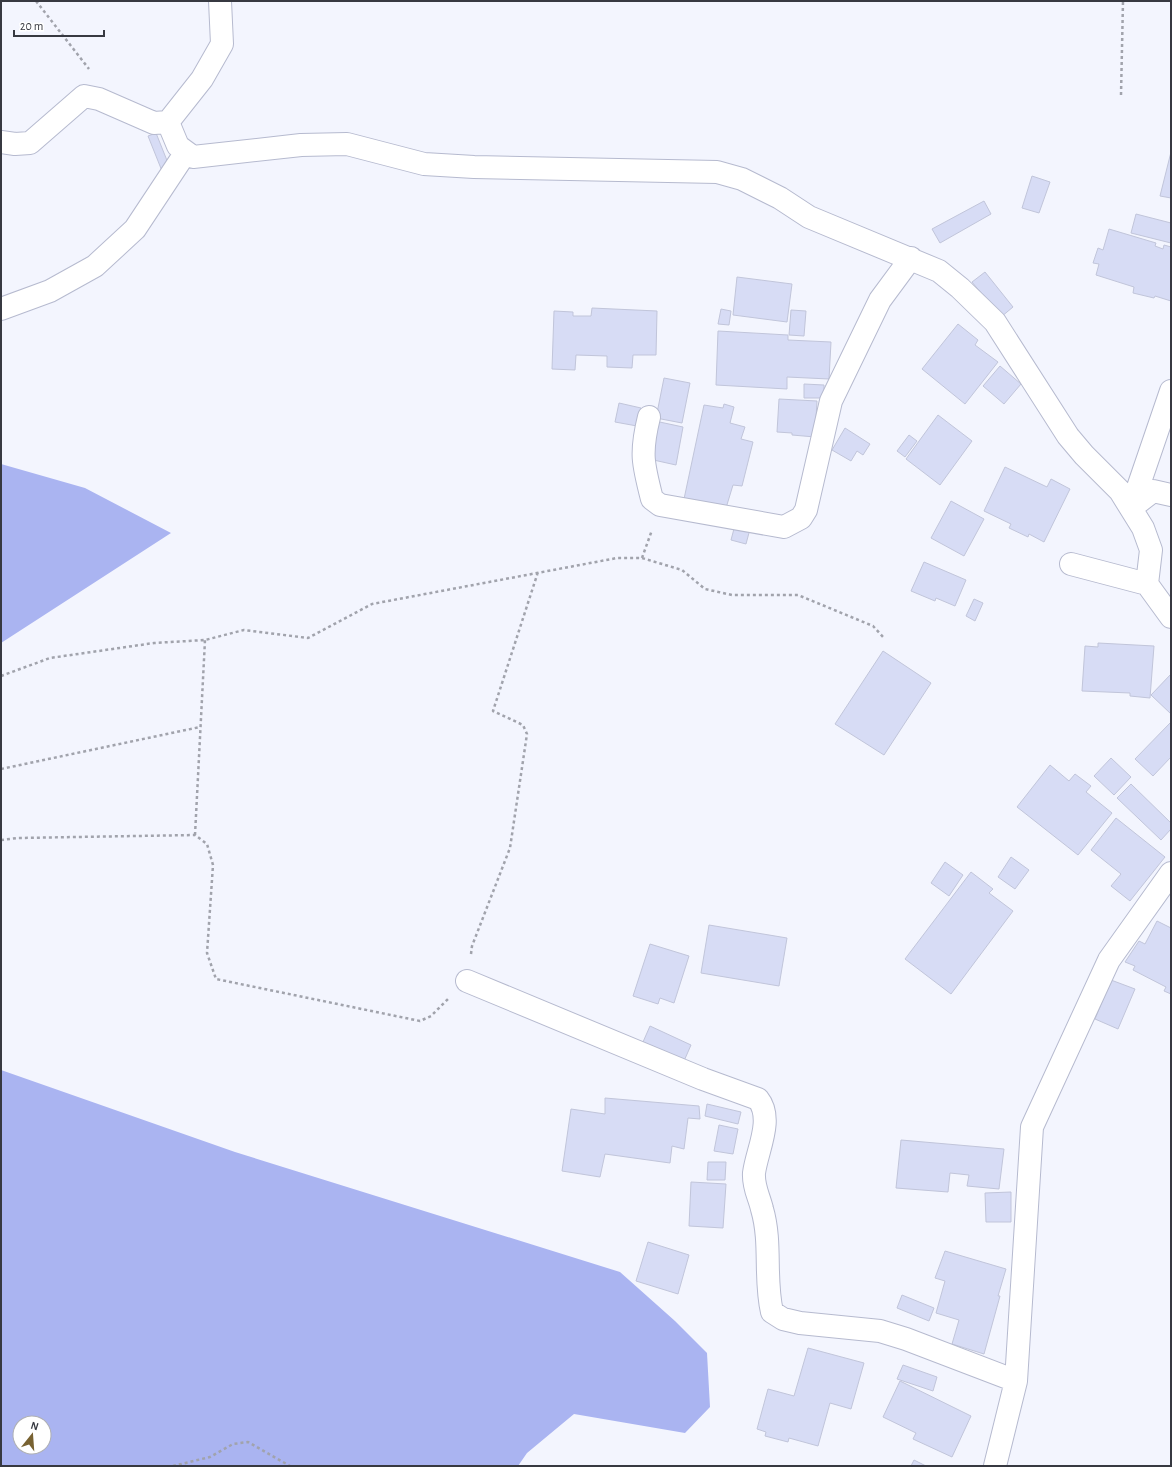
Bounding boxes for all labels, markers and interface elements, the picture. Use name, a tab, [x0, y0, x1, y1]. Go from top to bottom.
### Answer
scale bar	[14, 12, 104, 38]
text: 20 m	[20, 20, 43, 32]
north arrow	[12, 1415, 52, 1455]
text: N	[30, 1420, 40, 1432]

